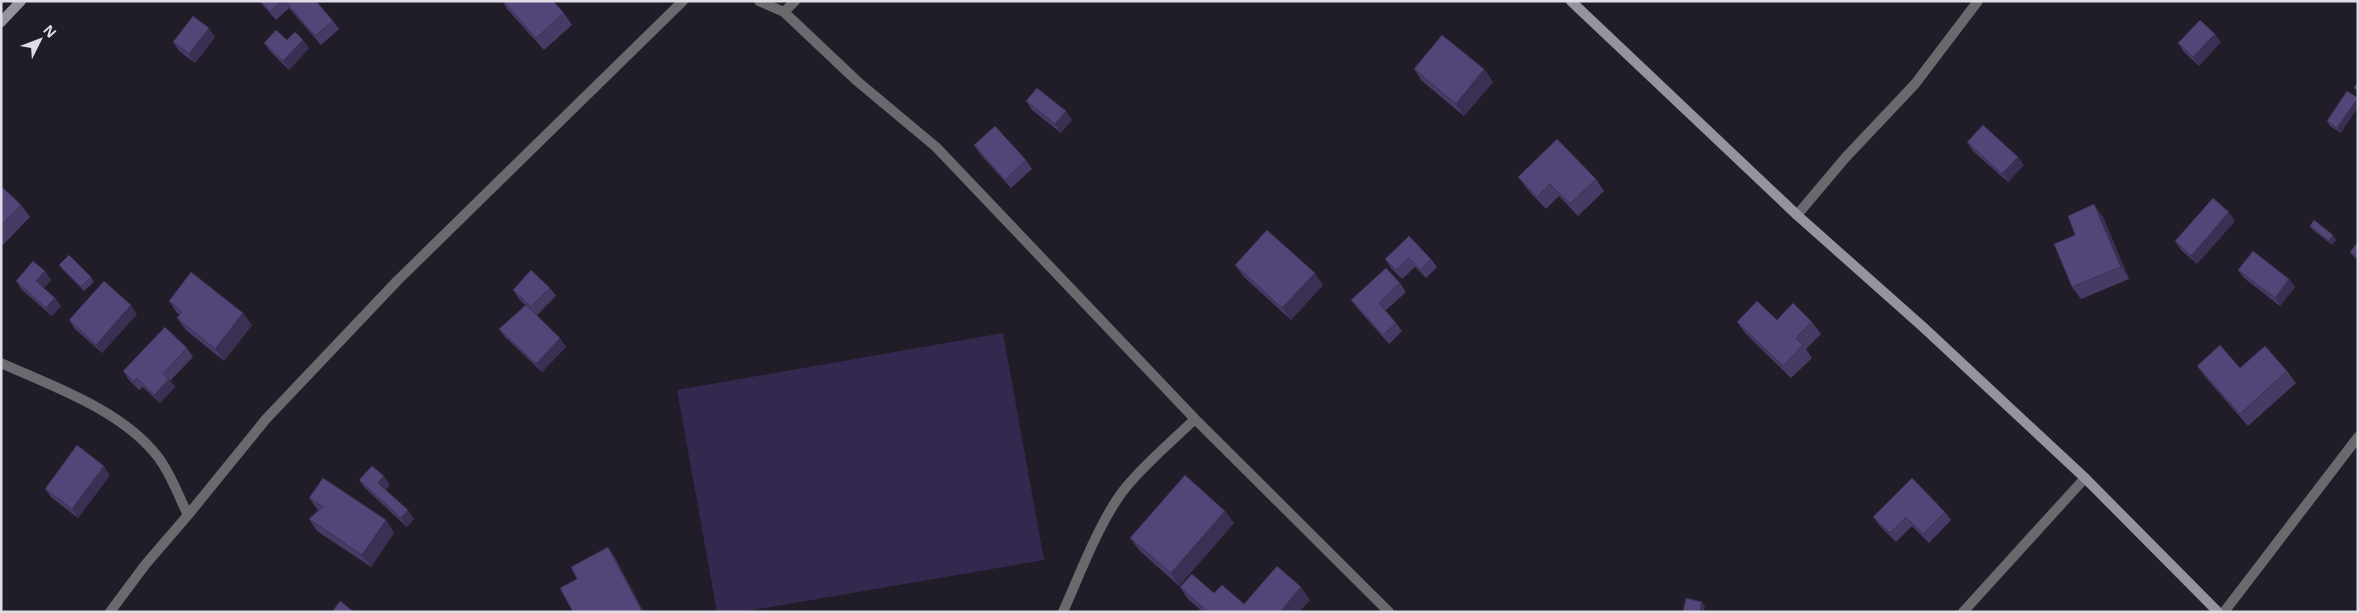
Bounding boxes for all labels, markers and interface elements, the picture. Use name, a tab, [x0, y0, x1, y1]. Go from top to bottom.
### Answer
north arrow	[15, 15, 65, 65]
text: N	[39, 20, 61, 42]

